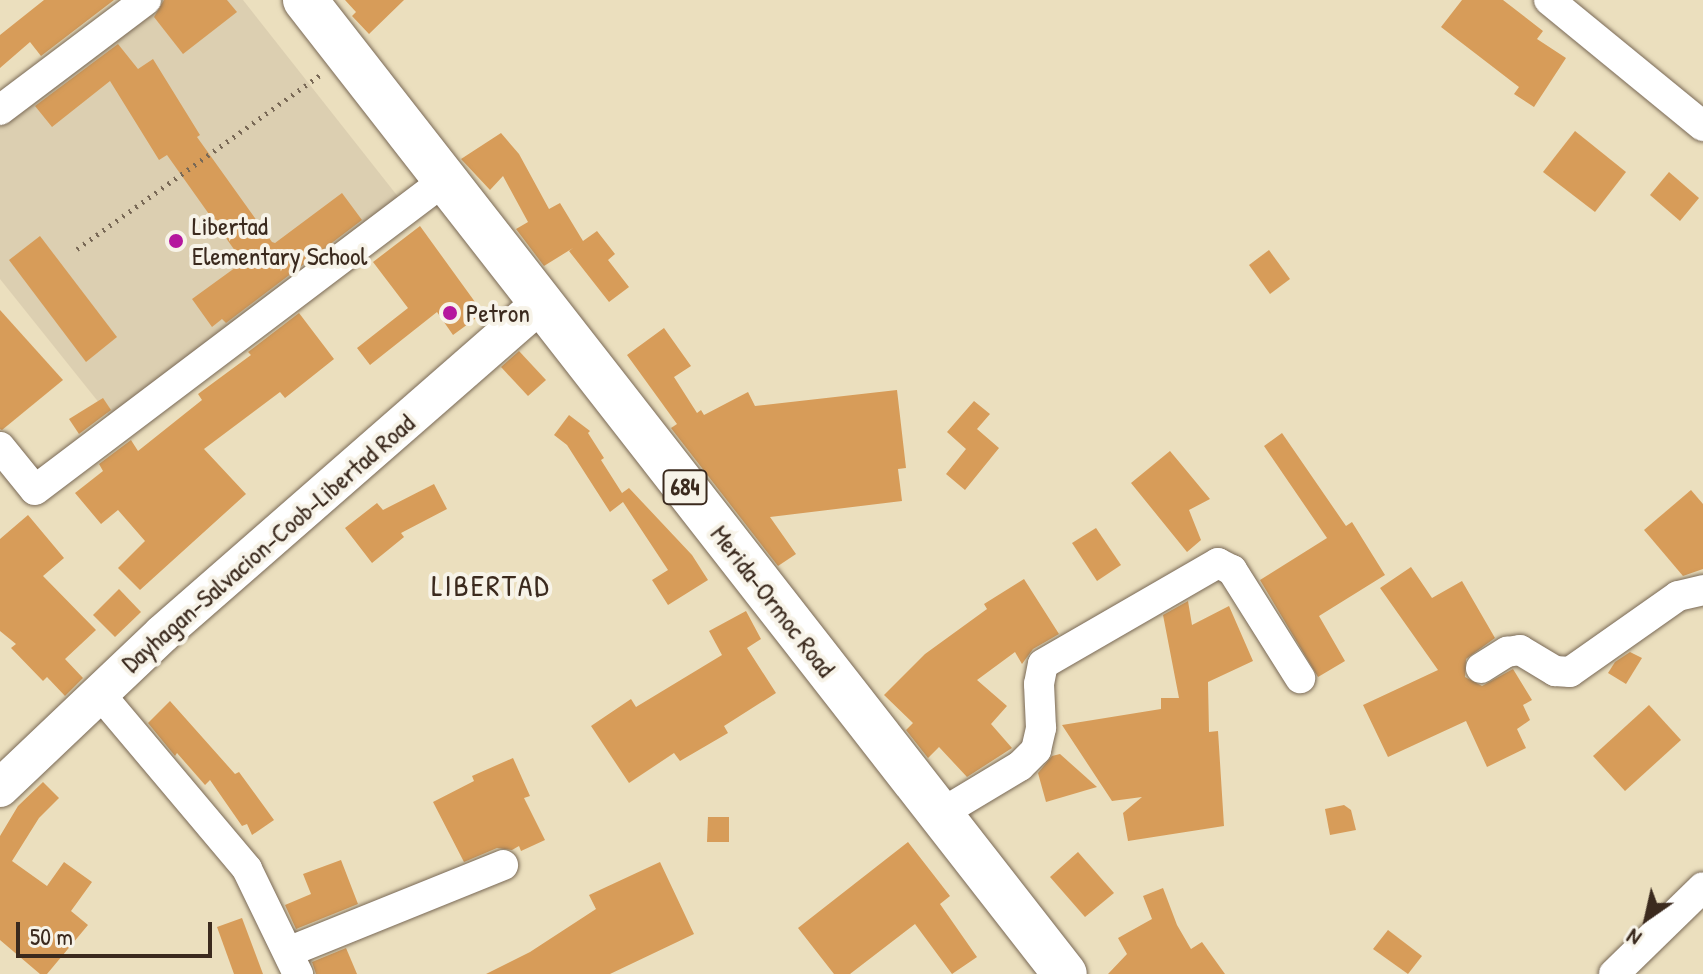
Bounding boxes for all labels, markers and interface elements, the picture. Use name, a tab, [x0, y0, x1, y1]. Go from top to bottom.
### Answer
place label: Libertad Elementary School	[192, 210, 367, 272]
marker: Libertad Elementary School	[167, 232, 185, 250]
place label: Petron	[466, 297, 530, 329]
marker: Petron	[441, 304, 459, 322]
street label: Dayhagan-Salvacion-Coob-Libertad Road	[115, 407, 421, 679]
road number: 684	[661, 467, 709, 507]
street label: Merida-Ormoc Road	[704, 519, 842, 683]
district label: LIBERTAD	[431, 567, 551, 603]
north arrow	[1607, 878, 1687, 958]
scale bar	[20, 906, 216, 956]
text: 50 m	[30, 920, 73, 952]
text: N	[1620, 922, 1647, 954]

